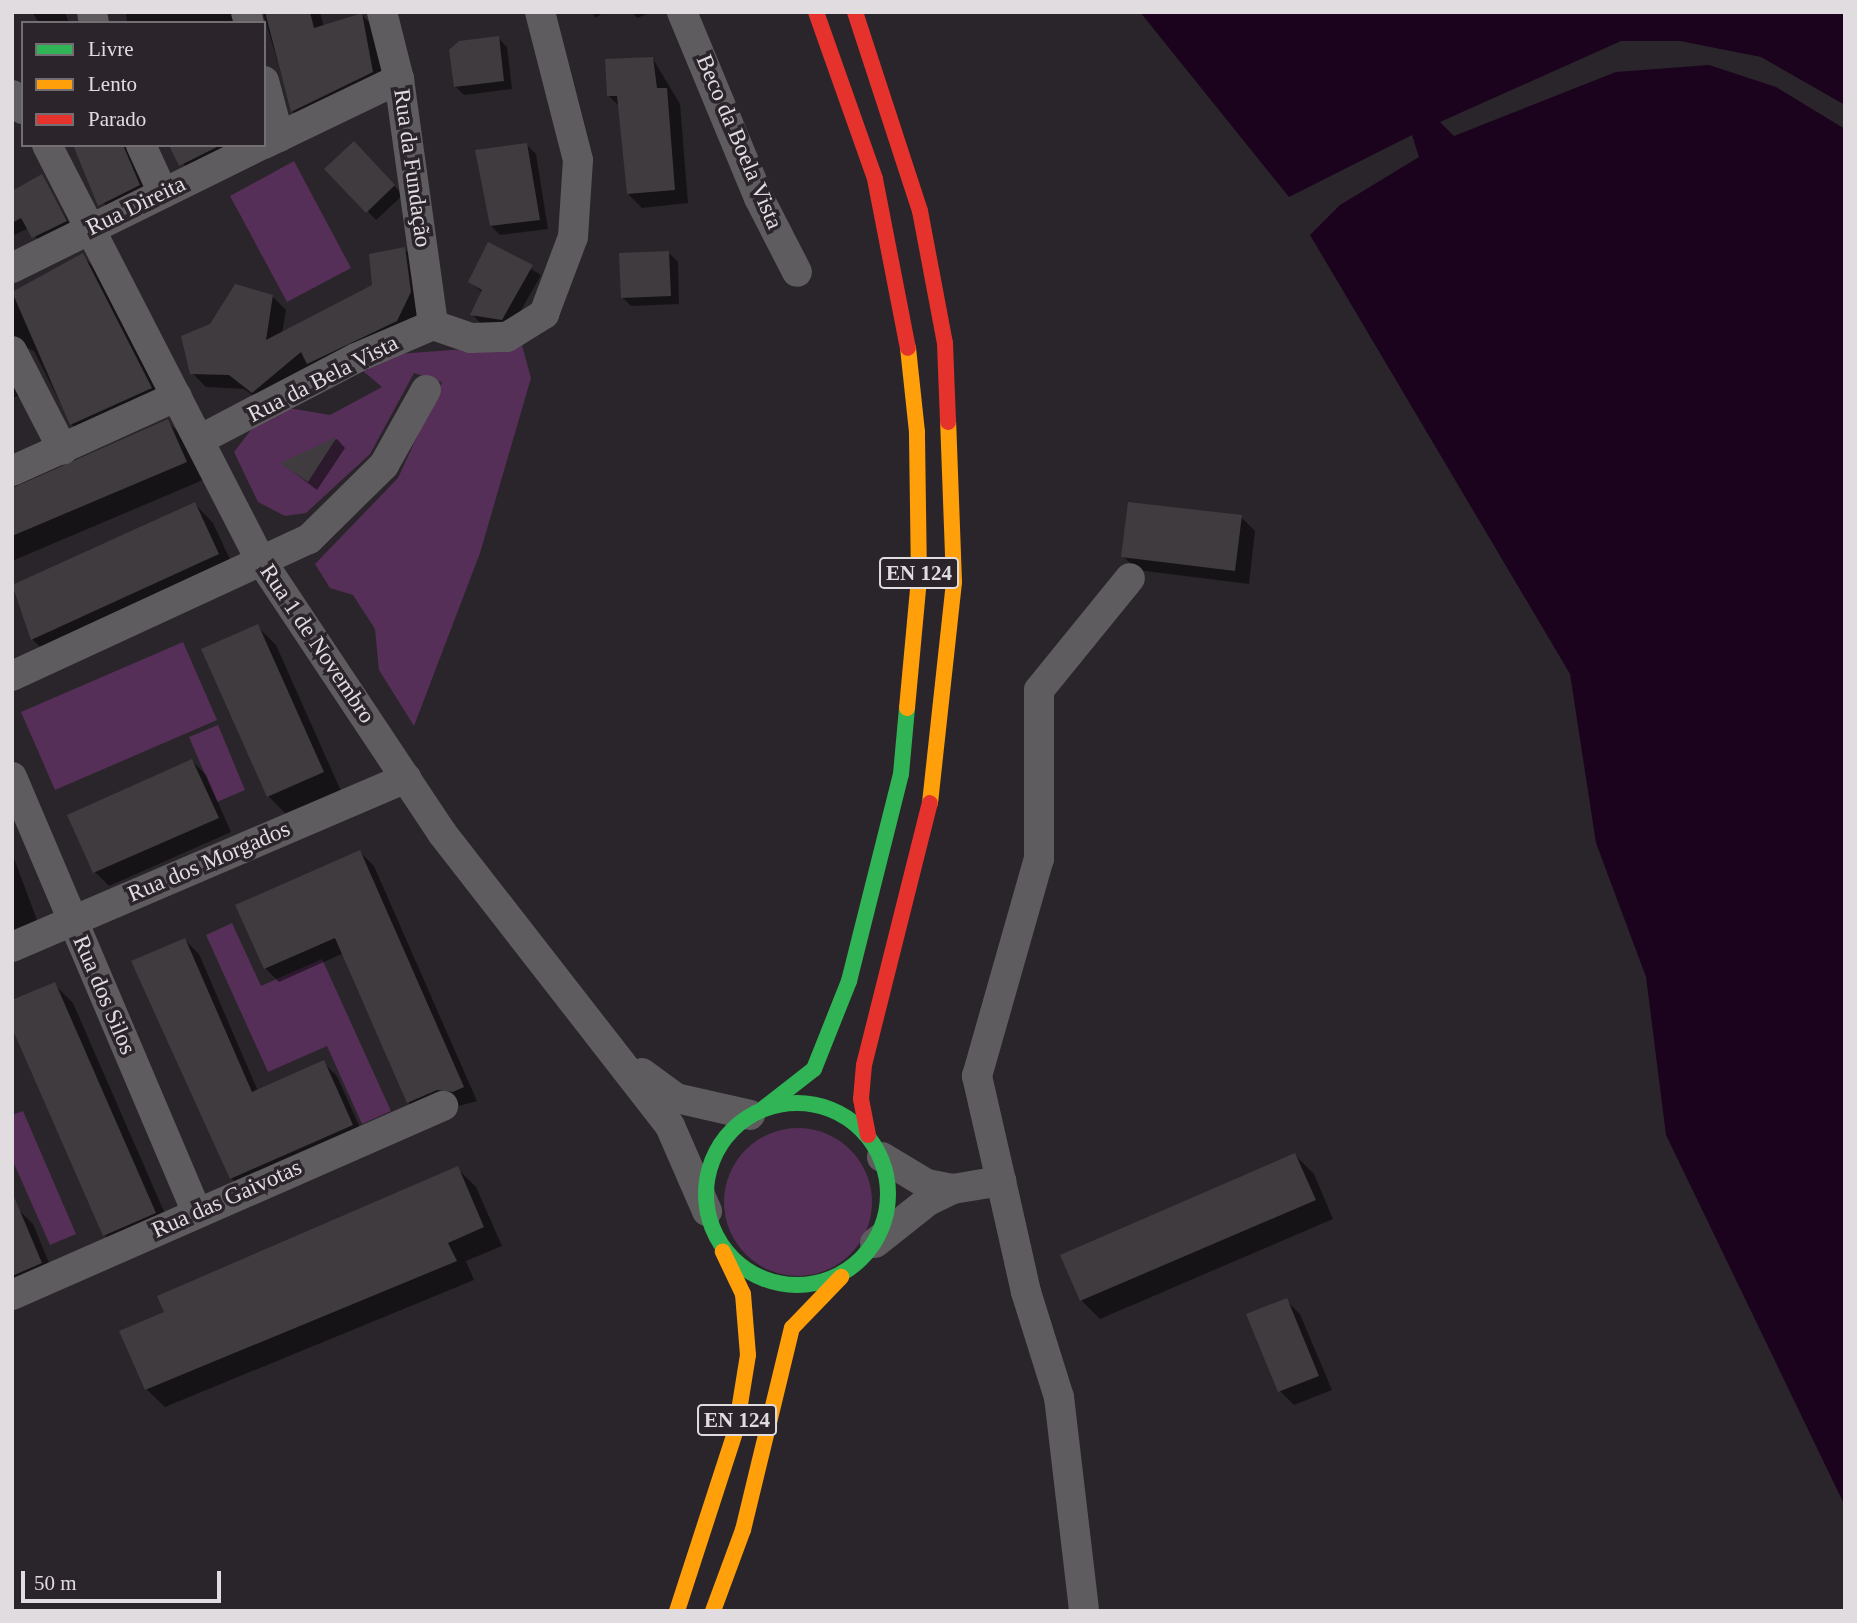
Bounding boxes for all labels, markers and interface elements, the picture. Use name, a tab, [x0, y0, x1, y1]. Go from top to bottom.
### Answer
legend	[21, 21, 266, 147]
text: Livre	[88, 37, 133, 61]
street label: Beco da Boela Vista	[690, 51, 788, 233]
text: Lento	[88, 72, 137, 96]
street label: Rua da Fundação	[387, 87, 437, 249]
text: Parado	[88, 107, 146, 131]
street label: Rua Direita	[82, 170, 190, 242]
street label: Rua da Bela Vista	[243, 329, 403, 429]
road number: EN 124	[879, 556, 959, 590]
street label: Rua 1 de Novembro	[254, 559, 380, 729]
street label: Rua dos Morgados	[124, 815, 294, 909]
street label: Rua dos Silos	[67, 931, 141, 1059]
street label: Rua das Gaivotas	[148, 1154, 306, 1244]
road number: EN 124	[697, 1402, 777, 1438]
scale bar	[24, 1556, 224, 1600]
text: 50 m	[34, 1571, 77, 1595]

